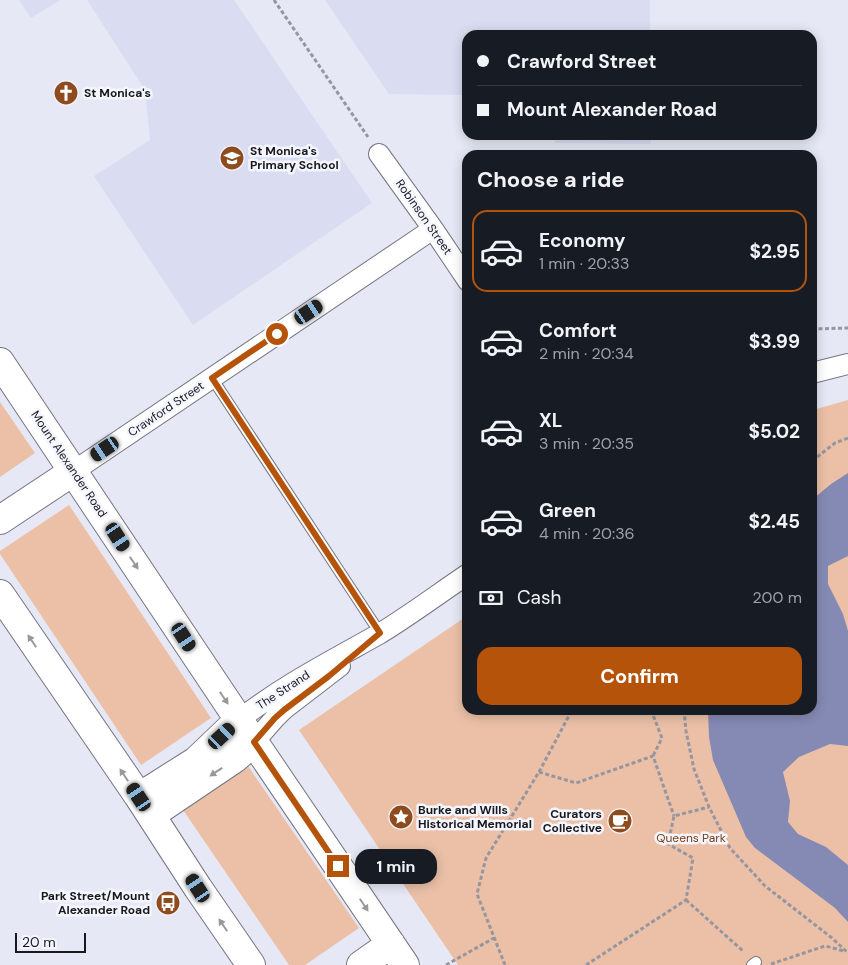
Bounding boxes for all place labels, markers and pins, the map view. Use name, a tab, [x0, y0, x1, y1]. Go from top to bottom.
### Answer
church icon: St Monica's	[53, 80, 79, 106]
place label: St Monica's	[84, 85, 151, 101]
place label: St Monica's Primary School	[250, 143, 339, 173]
school or university icon: St Monica's Primary School	[219, 145, 245, 171]
place label: Burke and Wills Historical Memorial	[418, 802, 532, 832]
place icon: Burke and Wills Historical Memorial	[388, 804, 414, 830]
place label: Curators Collective	[543, 806, 602, 836]
cafe icon: Curators Collective	[607, 808, 633, 834]
place label: Park Street/Mount Alexander Road	[41, 888, 150, 918]
bus stop icon: Park Street/Mount Alexander Road	[155, 890, 181, 916]

